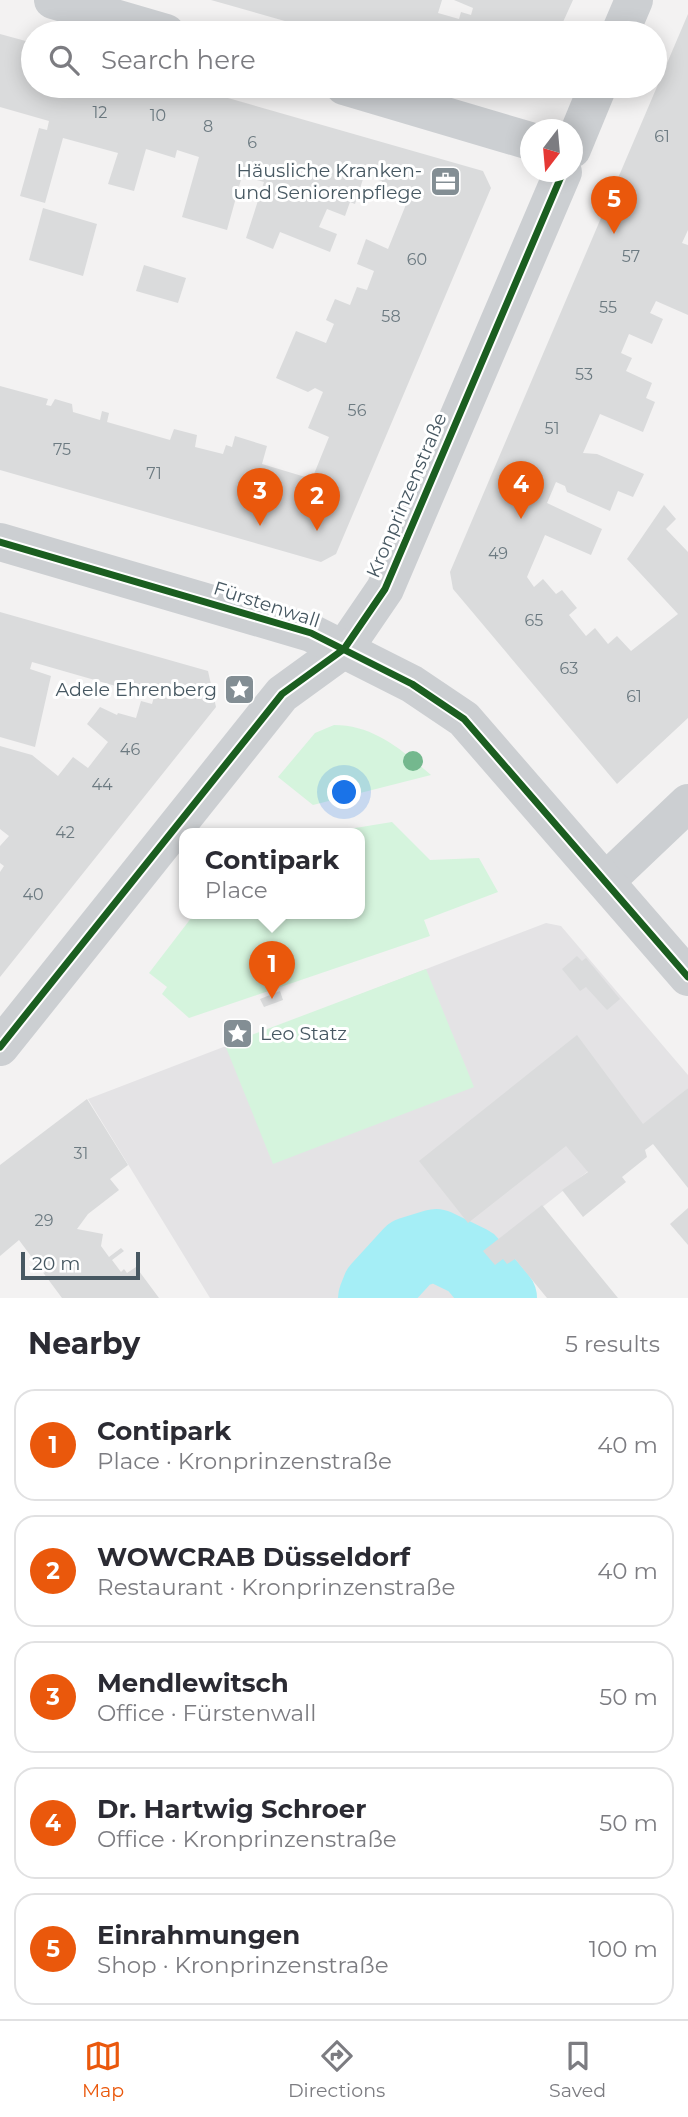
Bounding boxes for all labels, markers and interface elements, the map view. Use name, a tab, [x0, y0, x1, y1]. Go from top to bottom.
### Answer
search box	[21, 21, 667, 98]
icon: search	[45, 41, 83, 79]
text: Search here	[101, 44, 256, 76]
house number: 12	[93, 103, 107, 122]
house number: 10	[150, 106, 166, 125]
house number: 8	[203, 117, 213, 136]
north arrow	[520, 119, 583, 182]
house number: 61	[654, 127, 670, 146]
house number: 6	[247, 133, 257, 152]
place label: Häusliche Kranken- und Seniorenpflege	[233, 159, 422, 204]
office icon: Häusliche Kranken- und Seniorenpflege	[428, 164, 462, 198]
pin: 5	[591, 176, 637, 234]
house number: 57	[622, 247, 640, 266]
house number: 60	[407, 250, 427, 269]
house number: 55	[599, 298, 617, 317]
house number: 58	[381, 307, 401, 326]
house number: 53	[575, 365, 593, 384]
house number: 56	[348, 401, 367, 420]
street label: Kronprinzenstraße	[361, 409, 452, 581]
house number: 51	[545, 419, 559, 438]
house number: 75	[53, 440, 71, 459]
pin: 4	[498, 461, 544, 519]
house number: 71	[146, 464, 162, 483]
pin: 3	[237, 468, 283, 526]
pin: 2	[294, 473, 340, 531]
house number: 49	[488, 544, 508, 563]
street label: Fürstenwall	[211, 576, 323, 632]
house number: 65	[525, 611, 543, 630]
house number: 63	[560, 659, 578, 678]
place icon: Adele Ehrenberg	[223, 672, 257, 706]
place label: Adele Ehrenberg	[56, 678, 217, 701]
house number: 61	[626, 687, 642, 706]
house number: 46	[120, 740, 140, 759]
house number: 44	[91, 775, 113, 794]
your location	[327, 775, 361, 809]
house number: 42	[55, 823, 75, 842]
popup	[179, 828, 365, 919]
text: Contipark	[205, 844, 339, 876]
text: Place	[205, 876, 268, 904]
house number: 40	[22, 885, 44, 904]
pin: 1	[249, 941, 295, 999]
place icon: Leo Statz	[220, 1016, 254, 1050]
place label: Leo Statz	[260, 1022, 347, 1045]
house number: 31	[74, 1144, 88, 1163]
house number: 29	[35, 1211, 53, 1230]
scale bar	[21, 1249, 140, 1281]
text: 20 m	[32, 1252, 80, 1275]
text: Nearby	[28, 1325, 140, 1362]
text: 5 results	[565, 1330, 660, 1358]
text: Contipark	[97, 1415, 231, 1447]
text: 1	[48, 1431, 58, 1459]
text: 40 m	[597, 1431, 658, 1459]
text: Place · Kronprinzenstraße	[97, 1447, 392, 1475]
text: WOWCRAB Düsseldorf	[97, 1541, 410, 1573]
text: 2	[46, 1557, 60, 1585]
text: 40 m	[597, 1557, 658, 1585]
text: Restaurant · Kronprinzenstraße	[97, 1573, 455, 1601]
text: Mendlewitsch	[97, 1667, 289, 1699]
text: 3	[46, 1683, 60, 1711]
text: 50 m	[599, 1683, 658, 1711]
text: Office · Fürstenwall	[97, 1699, 316, 1727]
text: Dr. Hartwig Schroer	[97, 1793, 366, 1825]
text: 4	[45, 1809, 61, 1837]
text: 50 m	[599, 1809, 658, 1837]
text: Office · Kronprinzenstraße	[97, 1825, 397, 1853]
text: Einrahmungen	[97, 1919, 300, 1951]
text: 5	[46, 1935, 60, 1963]
text: 100 m	[589, 1935, 658, 1963]
text: Shop · Kronprinzenstraße	[97, 1951, 389, 1979]
tab: Map	[82, 2037, 124, 2102]
tab: Directions	[288, 2037, 385, 2102]
tab: Saved	[549, 2037, 606, 2102]

